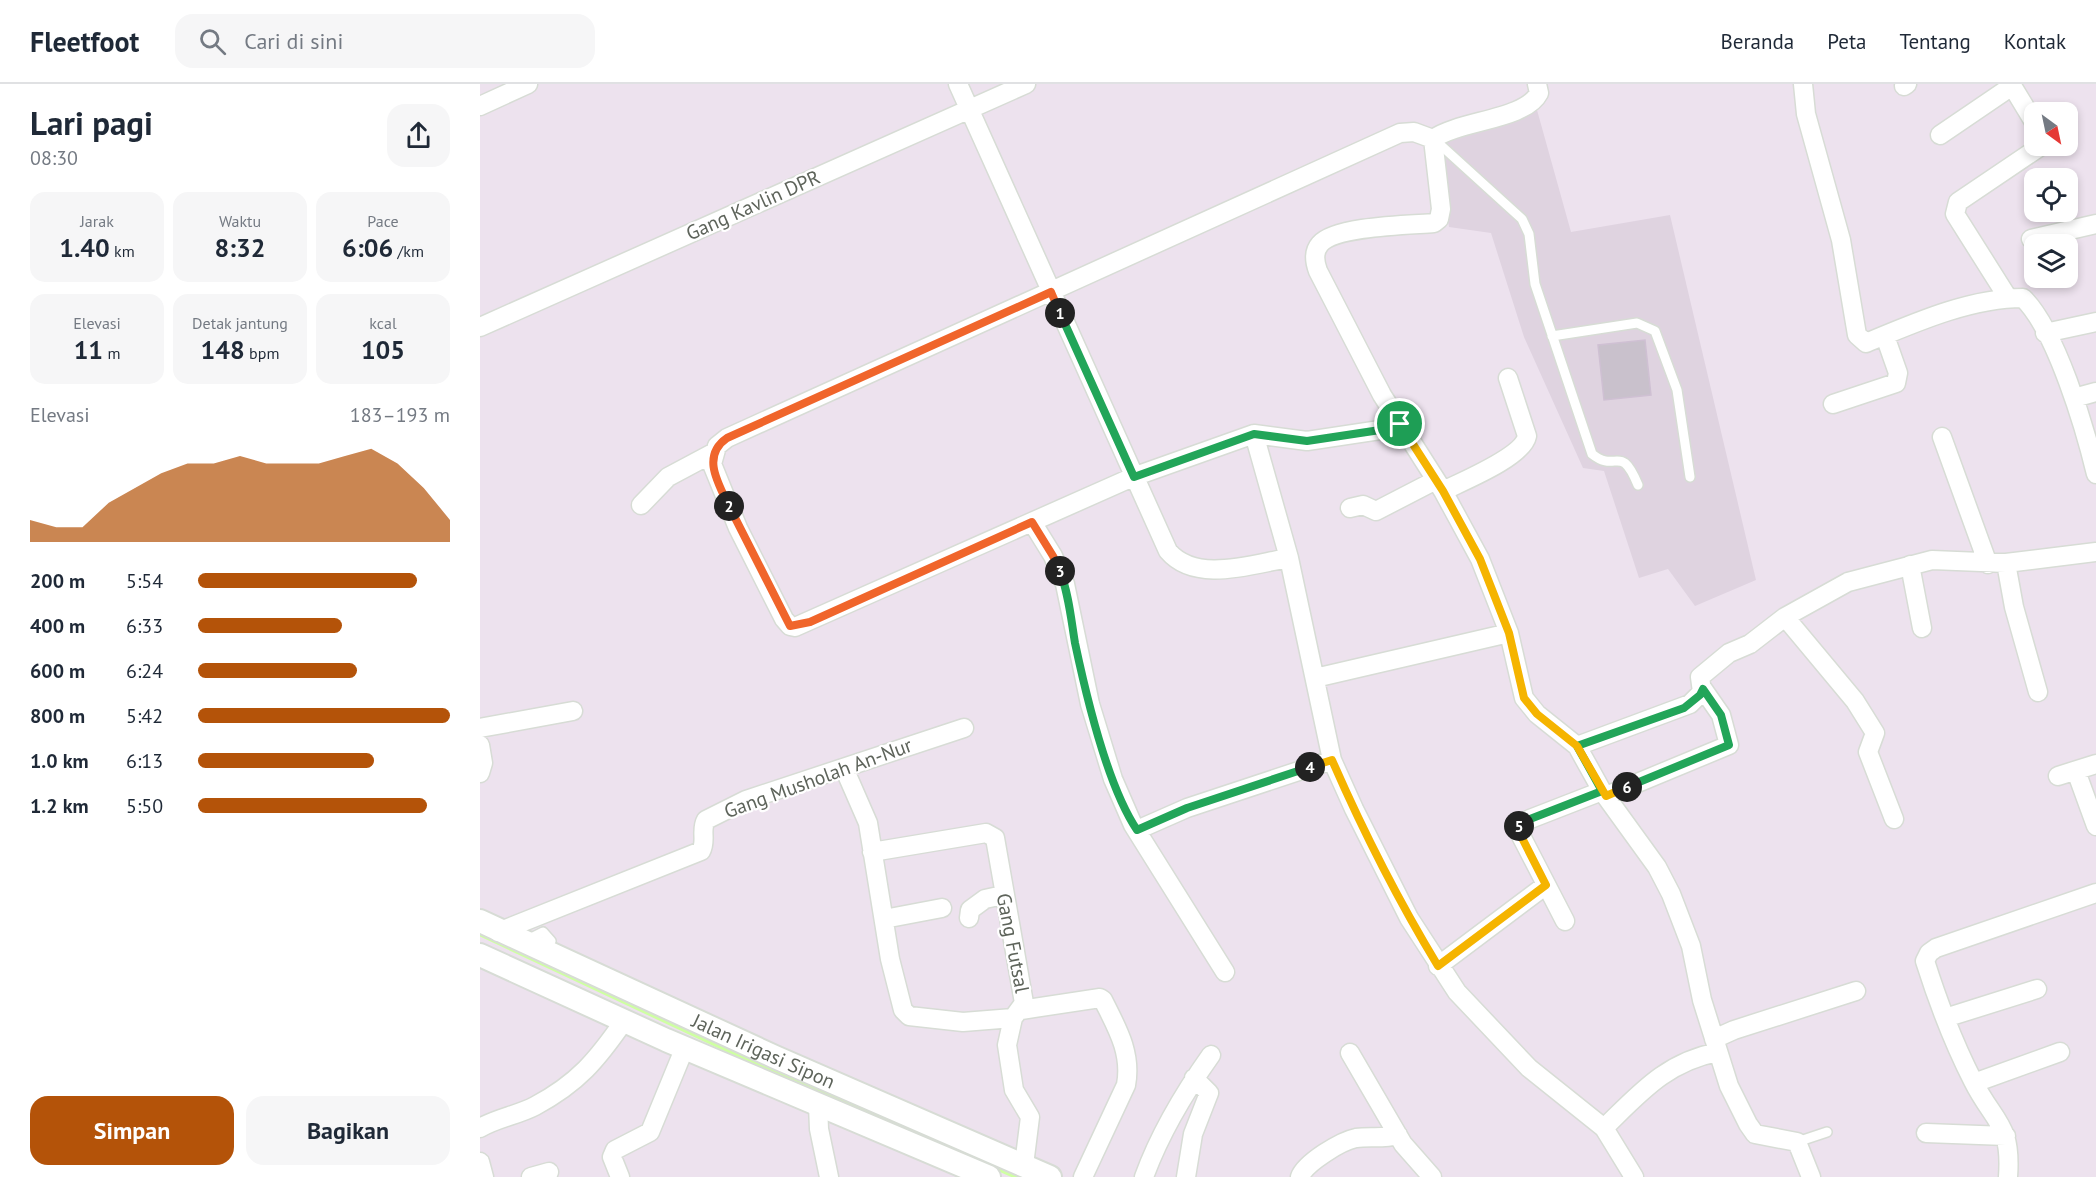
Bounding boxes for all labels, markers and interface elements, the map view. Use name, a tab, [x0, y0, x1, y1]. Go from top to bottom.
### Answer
search box	[175, 14, 595, 68]
text: Fleetfoot	[30, 23, 139, 60]
icon: search	[196, 25, 229, 58]
text: Cari di sini	[244, 27, 343, 55]
text: Beranda	[1721, 28, 1794, 55]
text: Peta	[1827, 28, 1866, 55]
text: Tentang	[1899, 28, 1971, 55]
text: Kontak	[2004, 28, 2066, 55]
text: Lari pagi	[30, 101, 153, 144]
north arrow	[2024, 102, 2078, 156]
map controls	[2024, 102, 2078, 288]
button: share	[387, 104, 450, 167]
text: 08:30	[30, 145, 78, 171]
street label: Gang Kavlin DPR	[682, 164, 824, 246]
button: locate	[2024, 168, 2078, 222]
text: Jarak	[80, 211, 114, 231]
text: Waktu	[219, 211, 261, 231]
text: Pace	[367, 211, 399, 231]
text: 1.40	[59, 231, 110, 264]
text: 8:32	[214, 231, 266, 264]
text: 6:06	[342, 231, 393, 264]
button: layers	[2024, 234, 2078, 288]
text: km	[110, 241, 135, 261]
text: /km	[393, 241, 424, 261]
pin: 1	[1045, 298, 1075, 328]
text: 1	[1055, 303, 1065, 323]
text: Elevasi	[73, 313, 121, 333]
text: Detak jantung	[192, 313, 288, 333]
text: kcal	[369, 313, 397, 333]
text: 11	[74, 333, 103, 366]
text: 148	[201, 333, 245, 366]
text: 105	[361, 333, 405, 366]
text: m	[103, 343, 120, 363]
text: bpm	[245, 343, 279, 363]
pin	[1374, 398, 1425, 449]
text: Elevasi	[30, 402, 90, 428]
text: 183–193 m	[350, 402, 450, 428]
icon: arrive	[1383, 407, 1416, 440]
pin: 2	[714, 491, 744, 521]
text: 2	[724, 496, 734, 516]
pin: 3	[1045, 556, 1075, 586]
text: 3	[1055, 561, 1065, 581]
text: 200 m	[30, 568, 85, 594]
text: 5:54	[126, 568, 163, 594]
text: 400 m	[30, 613, 85, 639]
text: 6:33	[126, 613, 163, 639]
text: 600 m	[30, 658, 85, 684]
text: 6:24	[126, 658, 163, 684]
text: 800 m	[30, 703, 85, 729]
text: 5:42	[126, 703, 163, 729]
street label: Gang Musholah An-Nur	[720, 732, 916, 824]
text: 1.0 km	[30, 748, 89, 774]
text: 6:13	[126, 748, 163, 774]
pin: 4	[1295, 752, 1325, 782]
text: 4	[1305, 757, 1315, 777]
pin: 6	[1612, 772, 1642, 802]
text: 6	[1622, 777, 1632, 797]
text: 1.2 km	[30, 793, 89, 819]
text: 5:50	[126, 793, 163, 819]
pin: 5	[1504, 811, 1534, 841]
text: 5	[1514, 816, 1524, 836]
street label: Gang Futsal	[991, 891, 1035, 995]
street label: Jalan Irigasi Sipon	[687, 1007, 839, 1095]
button: Simpan	[30, 1096, 234, 1165]
button: Bagikan	[246, 1096, 450, 1165]

